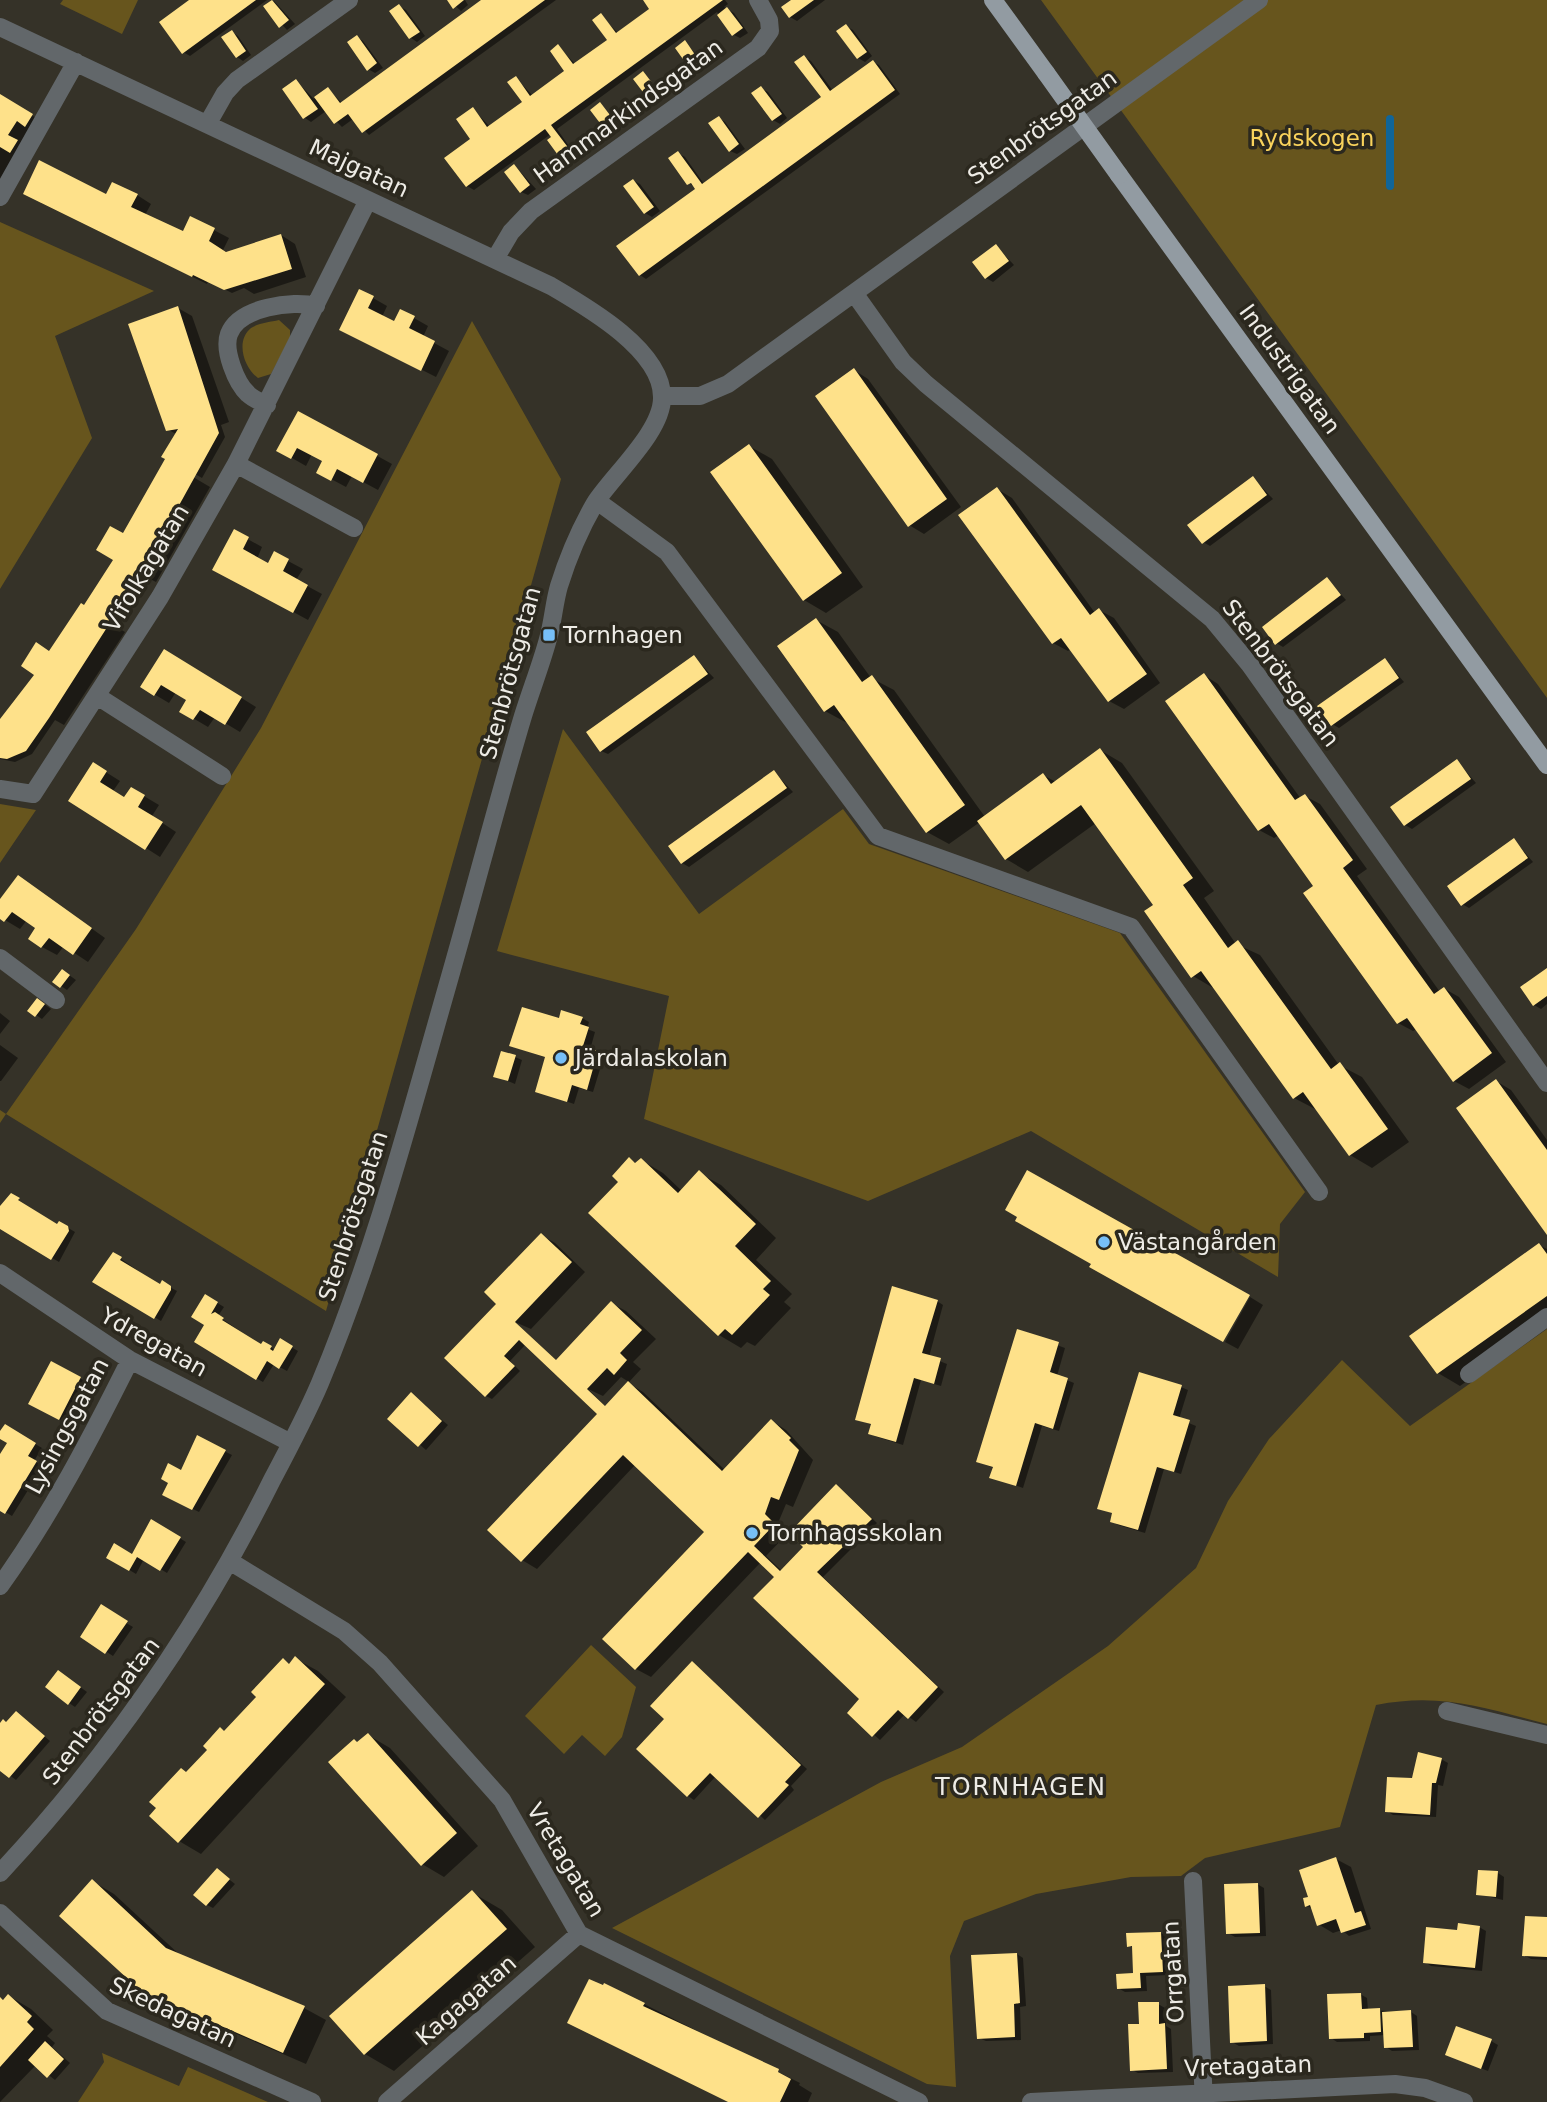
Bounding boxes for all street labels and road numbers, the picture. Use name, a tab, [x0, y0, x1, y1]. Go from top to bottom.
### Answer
street label: Hammarkindsgatan	[529, 34, 727, 188]
street label: Stenbrötsgatan	[963, 64, 1121, 190]
street label: Majgatan	[305, 134, 413, 202]
street label: Industrigatan	[1234, 299, 1346, 439]
street label: Vifolkagatan	[98, 500, 194, 636]
street label: Stenbrötsgatan	[474, 584, 546, 762]
street label: Stenbrötsgatan	[1217, 594, 1345, 752]
street label: Stenbrötsgatan	[313, 1128, 393, 1304]
street label: Ydregatan	[95, 1302, 212, 1382]
street label: Lysingsgatan	[20, 1354, 114, 1498]
street label: Stenbrötsgatan	[37, 1632, 165, 1790]
street label: Vretagatan	[522, 1798, 610, 1922]
street label: Orrgatan	[1157, 1920, 1189, 2024]
street label: Kagagatan	[411, 1950, 521, 2050]
street label: Skedagatan	[106, 1971, 240, 2053]
street label: Vretagatan	[1183, 2051, 1313, 2081]

